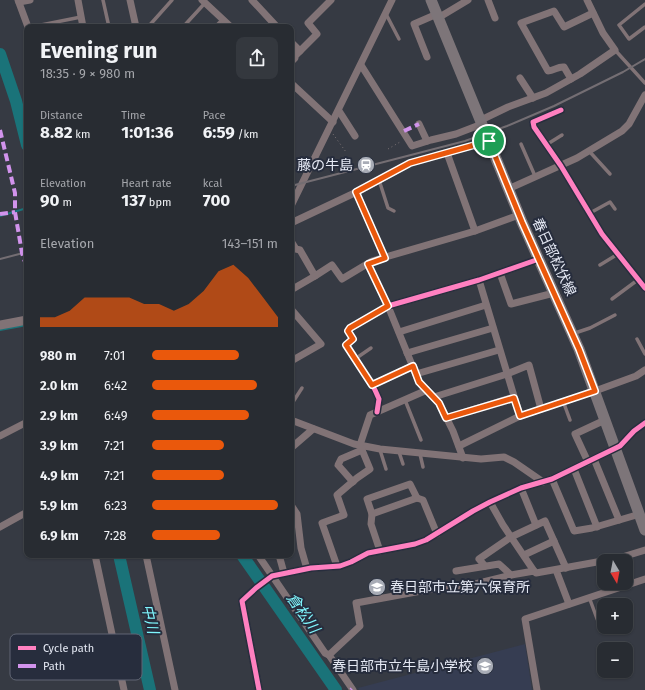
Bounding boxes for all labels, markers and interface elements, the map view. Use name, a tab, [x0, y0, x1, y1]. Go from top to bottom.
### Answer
text: Evening run	[40, 37, 157, 64]
button: share	[236, 37, 278, 79]
text: 18:35 · 9 × 980 m	[40, 66, 135, 81]
text: Distance	[40, 109, 83, 122]
text: Time	[121, 109, 146, 122]
text: Pace	[203, 109, 225, 122]
text: 8.82	[40, 122, 72, 143]
text: 1:01:36	[121, 122, 174, 143]
text: 6:59	[203, 122, 235, 143]
pin	[472, 124, 506, 158]
text: km	[72, 128, 90, 141]
text: /km	[235, 128, 259, 141]
icon: arrive	[478, 130, 500, 152]
station icon: 藤の牛島	[356, 155, 376, 175]
place label: 藤の牛島	[297, 157, 353, 174]
text: Elevation	[40, 177, 86, 190]
text: Heart rate	[121, 177, 171, 190]
text: kcal	[203, 177, 222, 190]
text: 90	[40, 190, 59, 211]
text: 137	[121, 190, 146, 211]
text: 700	[203, 190, 230, 211]
text: m	[59, 196, 72, 209]
text: bpm	[146, 196, 171, 209]
street label: 春日部松伏線	[529, 215, 579, 299]
text: Elevation	[40, 236, 94, 251]
text: 143–151 m	[222, 236, 278, 251]
text: 980 m	[40, 348, 77, 363]
text: 7:01	[104, 348, 125, 363]
text: 2.0 km	[40, 378, 79, 393]
text: 6:42	[104, 378, 127, 393]
text: 2.9 km	[40, 408, 78, 423]
text: 6:49	[104, 408, 127, 423]
text: 3.9 km	[40, 438, 78, 453]
text: 7:21	[104, 438, 125, 453]
text: 4.9 km	[40, 468, 79, 483]
text: 7:21	[104, 468, 125, 483]
text: 5.9 km	[40, 498, 78, 513]
text: 6:23	[104, 498, 127, 513]
text: 6.9 km	[40, 528, 79, 543]
text: 7:28	[104, 528, 127, 543]
north arrow	[597, 554, 633, 590]
map controls	[597, 554, 633, 678]
school or university icon: 春日部市立第六保育所	[367, 577, 387, 597]
place label: 春日部市立第六保育所	[390, 579, 530, 596]
water label: 倉松川	[283, 589, 324, 638]
button: +	[597, 598, 633, 634]
water label: 中川	[138, 602, 163, 638]
legend	[10, 634, 142, 680]
text: Cycle path	[43, 642, 94, 655]
button: −	[597, 642, 633, 678]
school or university icon: 春日部市立牛島小学校	[475, 656, 495, 676]
place label: 春日部市立牛島小学校	[332, 658, 472, 675]
text: Path	[43, 660, 65, 673]

